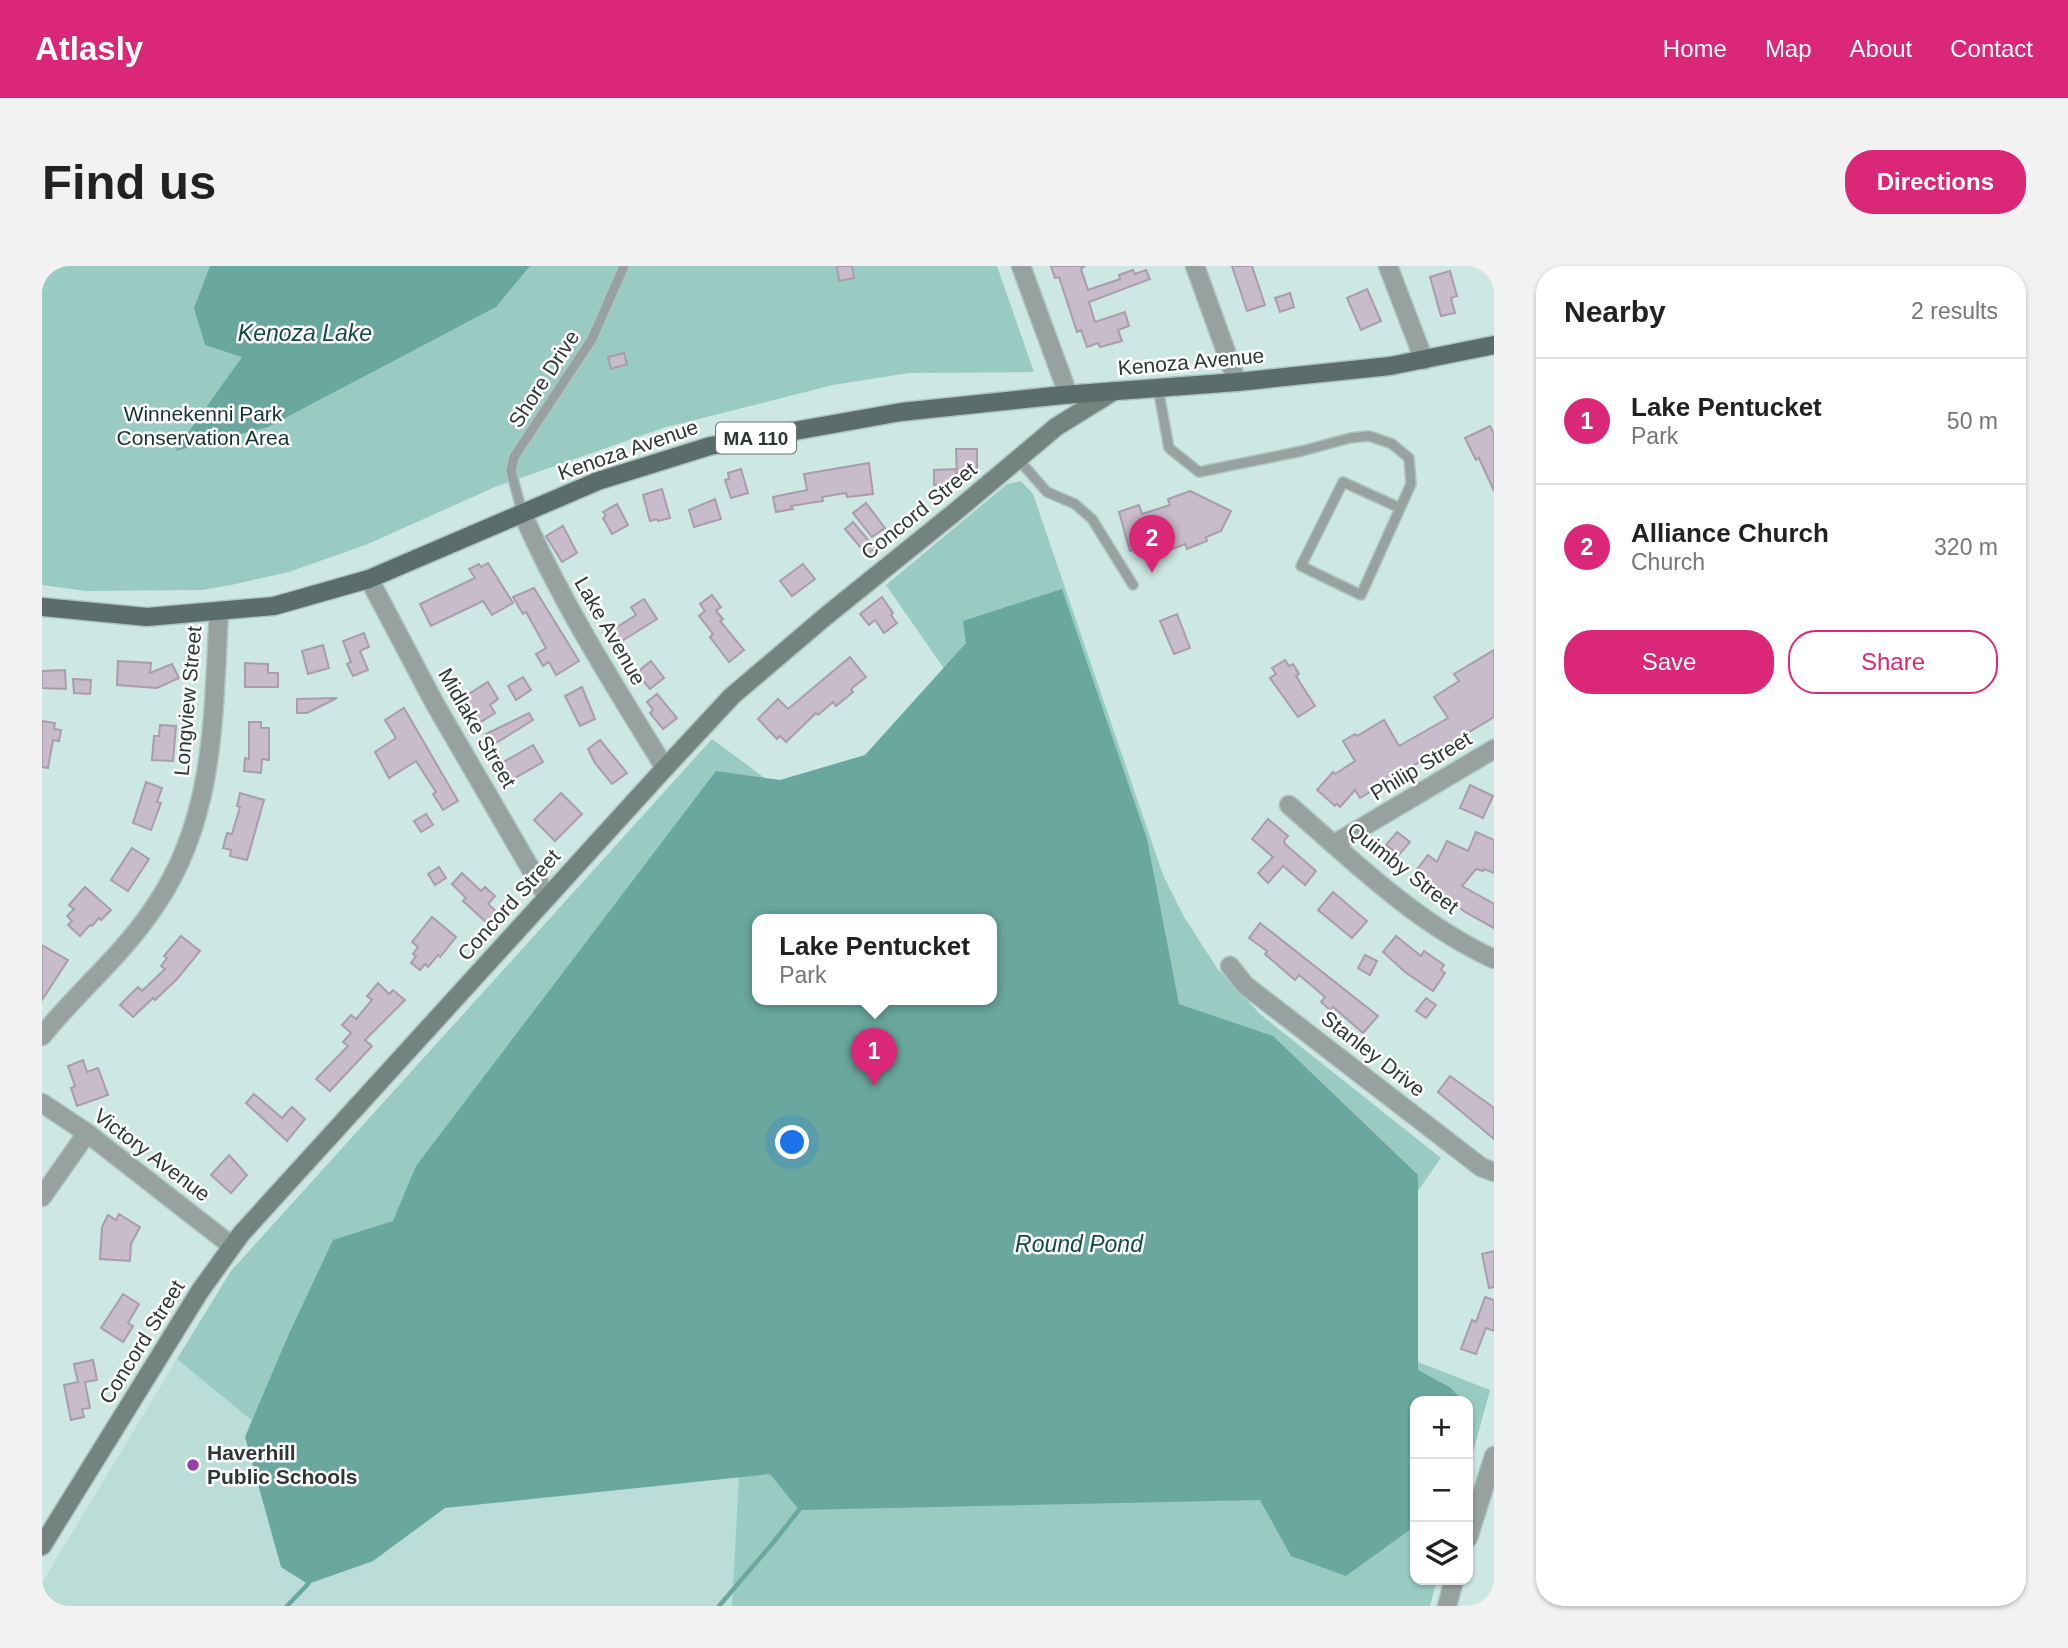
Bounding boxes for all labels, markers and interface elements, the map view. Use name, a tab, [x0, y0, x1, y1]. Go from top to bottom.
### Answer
text: Atlasly	[35, 30, 143, 67]
text: Home	[1663, 35, 1727, 62]
text: Map	[1765, 35, 1812, 62]
text: About	[1850, 35, 1912, 62]
text: Contact	[1950, 35, 2033, 62]
button: Directions	[1845, 150, 2026, 214]
text: Find us	[42, 155, 216, 209]
text: Nearby	[1564, 295, 1666, 328]
text: 2 results	[1911, 298, 1998, 324]
water label: Kenoza Lake	[238, 320, 372, 346]
street label: Shore Drive	[504, 326, 583, 431]
street label: Kenoza Avenue	[1117, 344, 1265, 379]
text: Lake Pentucket	[1631, 392, 1822, 422]
park label: Winnekenni Park Conservation Area	[117, 402, 290, 449]
text: 1	[1581, 408, 1593, 434]
text: 50 m	[1947, 408, 1998, 434]
street label: Kenoza Avenue	[555, 415, 701, 484]
road number: MA 110	[716, 422, 796, 454]
text: Park	[1631, 423, 1678, 449]
street label: Concord Street	[857, 457, 981, 564]
pin: 2	[1129, 515, 1175, 573]
text: Alliance Church	[1631, 518, 1829, 548]
text: 2	[1581, 534, 1593, 560]
text: 320 m	[1934, 534, 1998, 560]
text: Church	[1631, 549, 1705, 575]
street label: Lake Avenue	[570, 573, 651, 689]
street label: Longview Street	[169, 625, 206, 777]
button: Save	[1564, 630, 1774, 694]
button: Share	[1788, 630, 1998, 694]
street label: Midlake Street	[434, 664, 521, 792]
street label: Philip Street	[1366, 726, 1475, 805]
street label: Quimby Street	[1343, 817, 1463, 918]
street label: Concord Street	[453, 844, 565, 965]
popup	[752, 914, 997, 1005]
text: Lake Pentucket	[779, 931, 970, 961]
text: Park	[779, 962, 826, 988]
street label: Stanley Drive	[1317, 1006, 1430, 1101]
pin: 1	[851, 1028, 897, 1086]
street label: Victory Avenue	[90, 1103, 215, 1206]
your location	[775, 1125, 809, 1159]
water label: Round Pond	[1015, 1231, 1144, 1257]
street label: Concord Street	[94, 1276, 189, 1408]
map controls	[1410, 1396, 1473, 1585]
button: +	[1410, 1396, 1473, 1459]
place label: Haverhill Public Schools	[207, 1441, 358, 1488]
marker: Haverhill Public Schools	[185, 1457, 201, 1473]
button: −	[1410, 1459, 1473, 1522]
button: layers	[1410, 1522, 1473, 1585]

